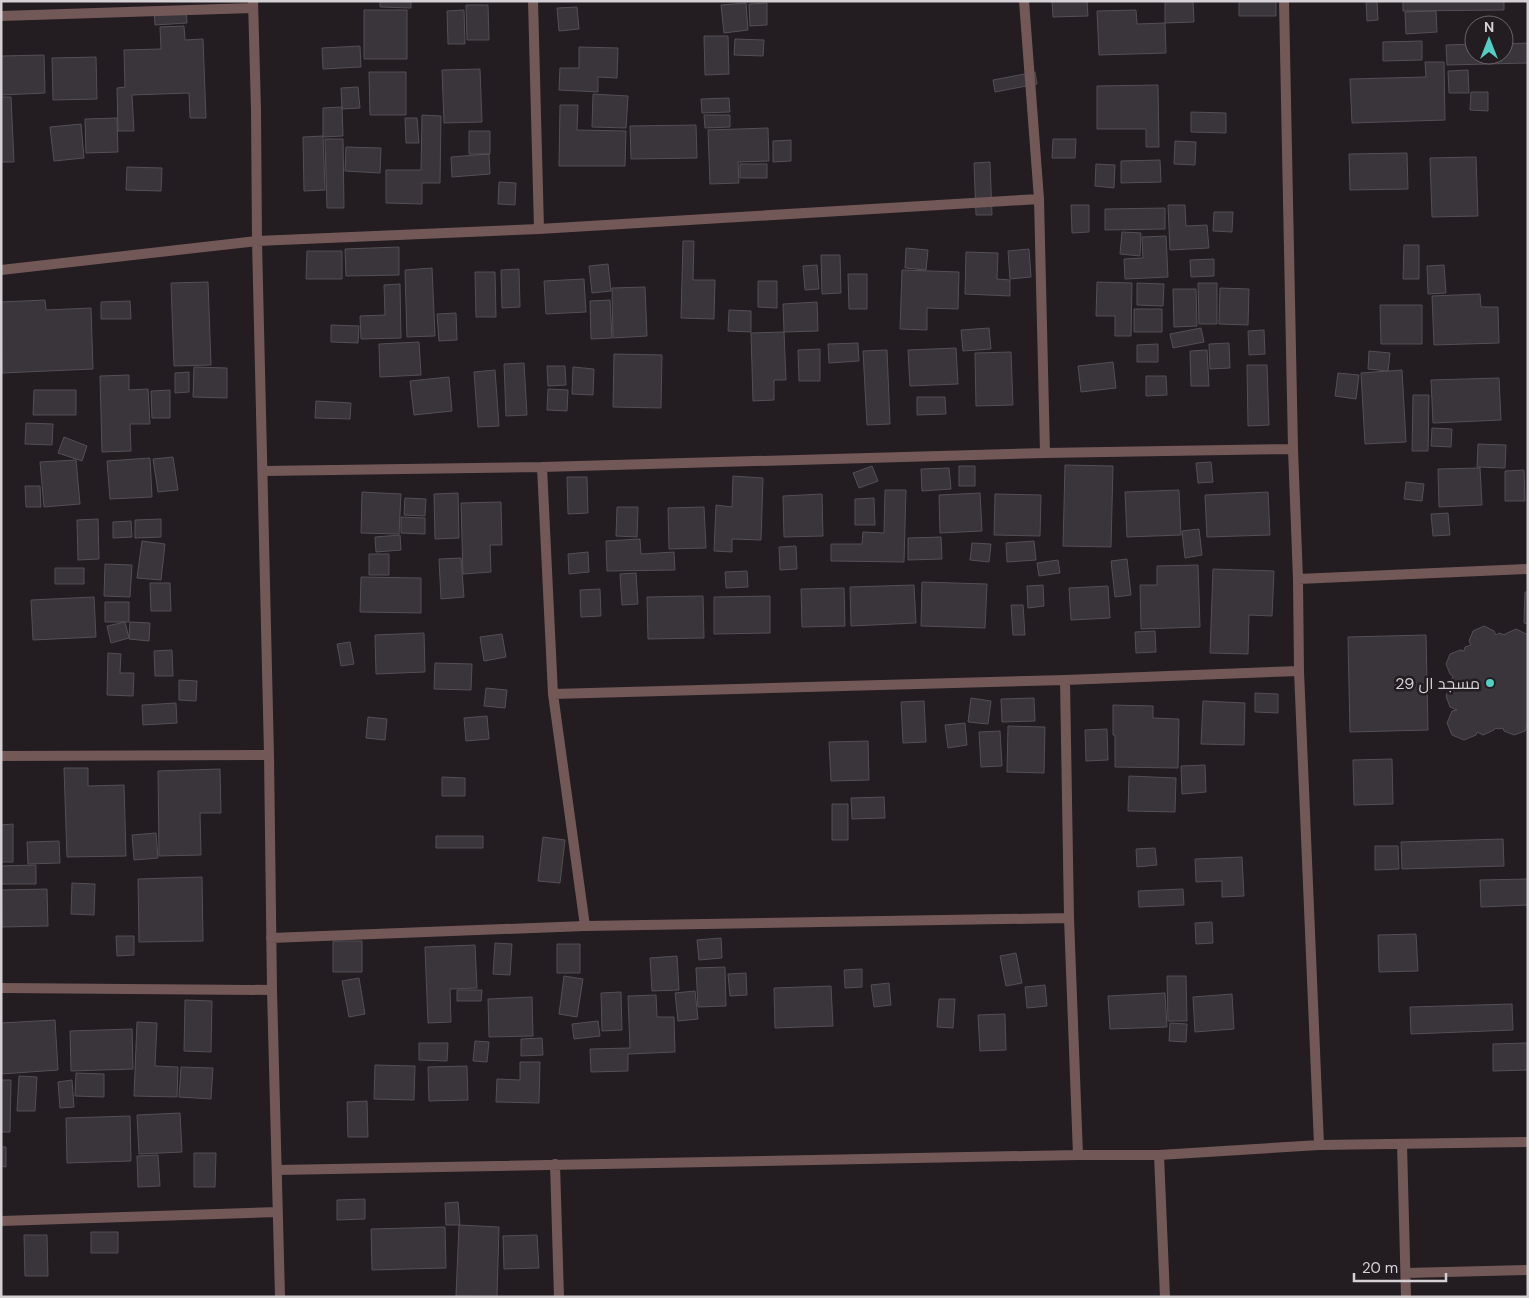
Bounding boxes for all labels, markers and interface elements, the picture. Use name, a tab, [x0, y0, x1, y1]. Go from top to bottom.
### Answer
north arrow	[1464, 15, 1514, 65]
text: N	[1484, 18, 1494, 36]
place label: مسجد ال 29	[1395, 673, 1480, 694]
marker: مسجد ال 29	[1484, 677, 1496, 689]
scale bar	[1354, 1250, 1446, 1282]
text: 20 m	[1362, 1258, 1398, 1278]

